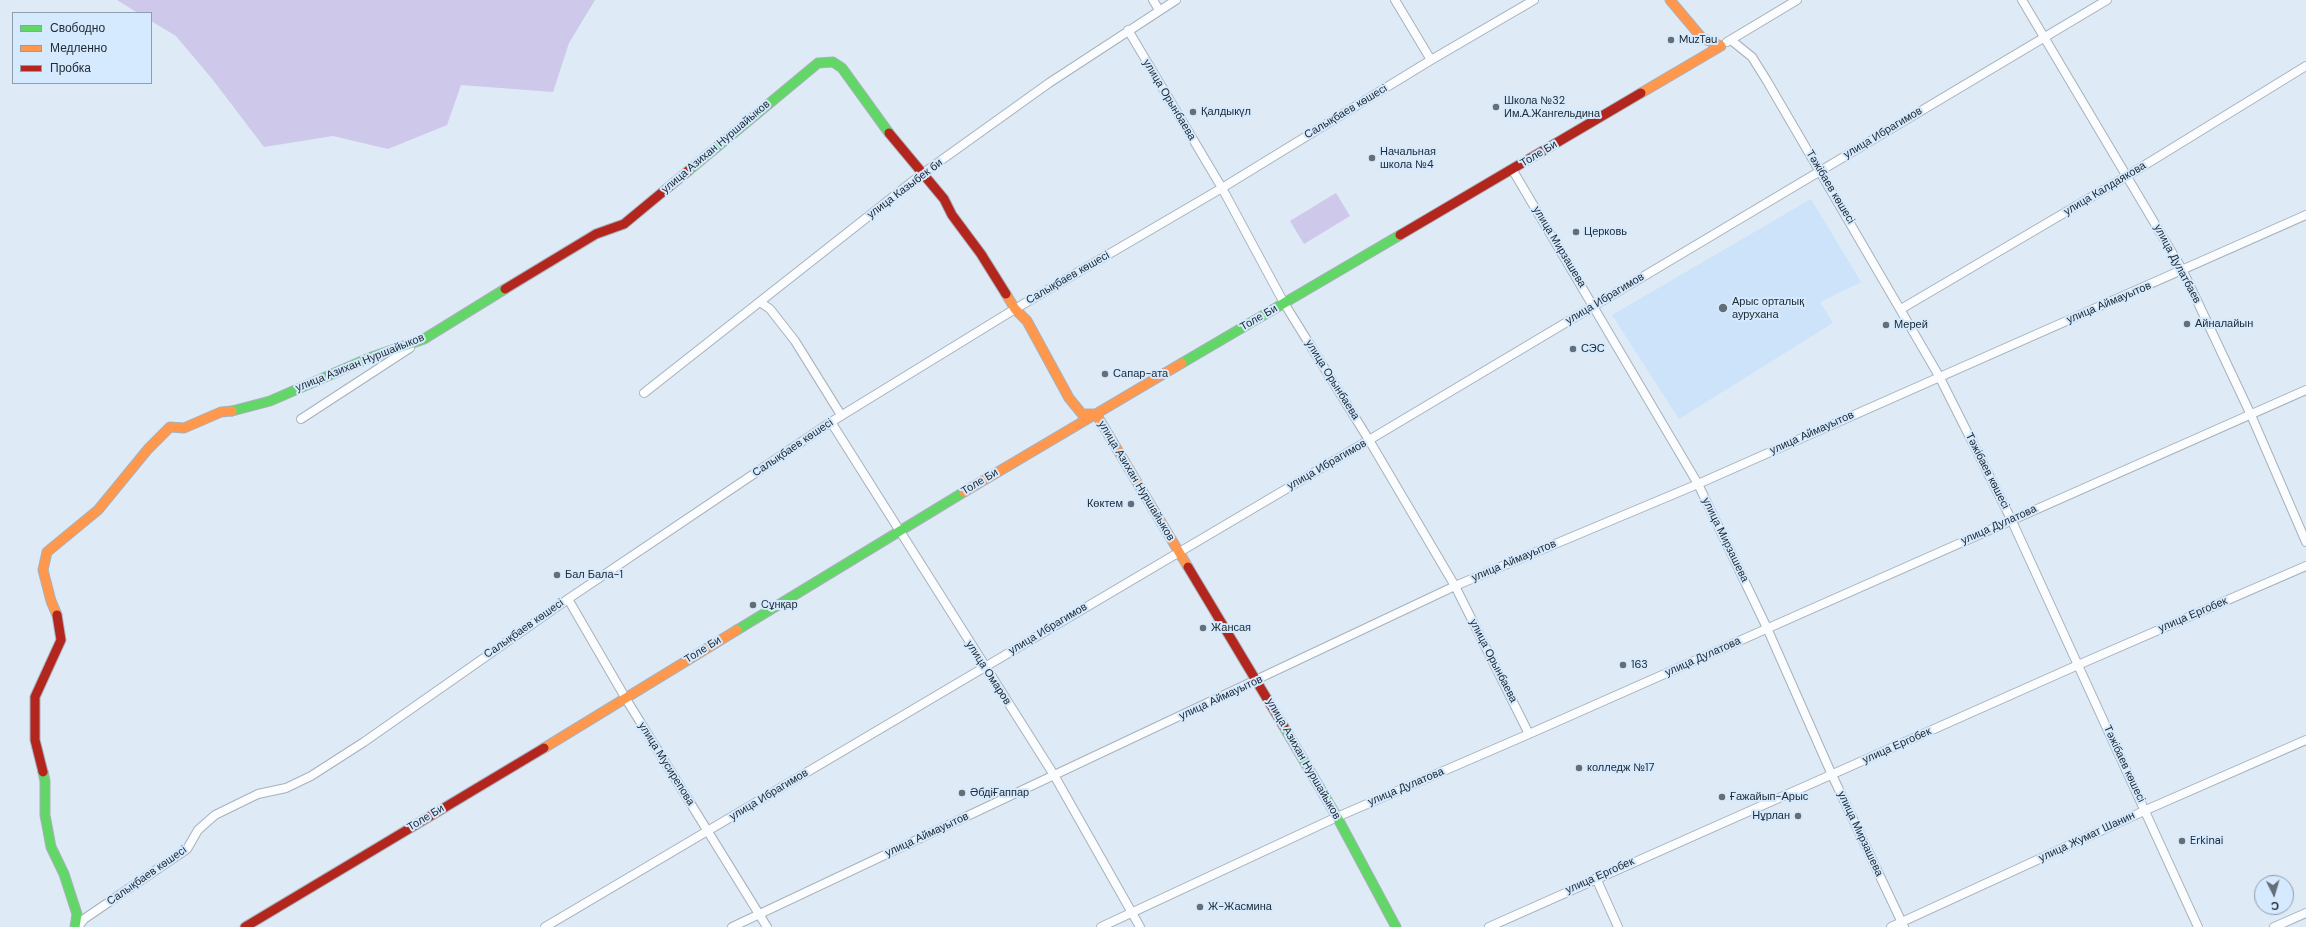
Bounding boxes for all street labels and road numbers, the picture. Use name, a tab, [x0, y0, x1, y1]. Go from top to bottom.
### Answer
street label: улица Орынбаева	[1140, 57, 1198, 143]
street label: Салықбаев көшесі	[1302, 82, 1390, 142]
street label: улица Азихан Нуршайыков	[659, 98, 773, 196]
street label: улица Ибрагимов	[1841, 104, 1925, 162]
street label: Толе Би	[1518, 138, 1560, 170]
street label: Тәжібаев көшесі	[1803, 148, 1857, 226]
street label: улица Казыбек би	[865, 156, 945, 222]
street label: улица Калдаякова	[2062, 159, 2148, 219]
street label: улица Мирзашева	[1530, 204, 1588, 290]
street label: улица Дулатбаев	[2151, 222, 2203, 306]
street label: Салықбаев көшесі	[1024, 249, 1112, 307]
street label: улица Ибрагимов	[1563, 270, 1647, 328]
street label: улица Аймауытов	[2065, 279, 2153, 327]
street label: Толе Би	[1238, 302, 1280, 334]
street label: улица Азихан Нуршайыков	[294, 331, 426, 395]
street label: улица Орынбаева	[1302, 338, 1362, 422]
street label: улица Аймауытов	[1768, 409, 1856, 457]
street label: Салықбаев көшесі	[750, 416, 836, 480]
street label: улица Азихан Нуршайыков	[1095, 419, 1177, 543]
street label: Тәжібаев көшесі	[1962, 431, 2012, 511]
street label: улица Ибрагимов	[1285, 437, 1369, 493]
street label: Толе Би	[959, 466, 1001, 498]
street label: улица Мирзашева	[1699, 496, 1751, 584]
street label: улица Дулатова	[1959, 502, 2039, 548]
street label: улица Аймауытов	[1470, 537, 1558, 585]
street label: улица Ергобек	[2157, 595, 2229, 635]
street label: Салықбаев көшесі	[482, 597, 566, 661]
street label: улица Ибрагимов	[1006, 600, 1090, 658]
street label: улица Орынбаева	[1466, 617, 1520, 705]
street label: Толе Би	[682, 634, 724, 666]
street label: улица Дулатова	[1663, 634, 1743, 680]
street label: улица Омаров	[962, 639, 1014, 707]
street label: улица Аймауытов	[1177, 673, 1265, 723]
street label: улица Азихан Нуршайыков	[1263, 696, 1343, 822]
street label: улица Мусирепова	[635, 720, 697, 808]
street label: Тәжібаев көшесі	[2100, 723, 2148, 805]
street label: улица Ергобек	[1861, 725, 1933, 767]
street label: улица Дулатова	[1366, 765, 1446, 809]
street label: улица Ибрагимов	[727, 766, 811, 824]
street label: улица Мирзашева	[1834, 789, 1886, 879]
street label: Толе Би	[405, 802, 447, 834]
street label: улица Жумат Шанин	[2037, 809, 2137, 865]
street label: улица Аймауытов	[883, 810, 971, 860]
street label: Салықбаев көшесі	[105, 844, 189, 908]
street label: улица Ергобек	[1564, 855, 1636, 897]

